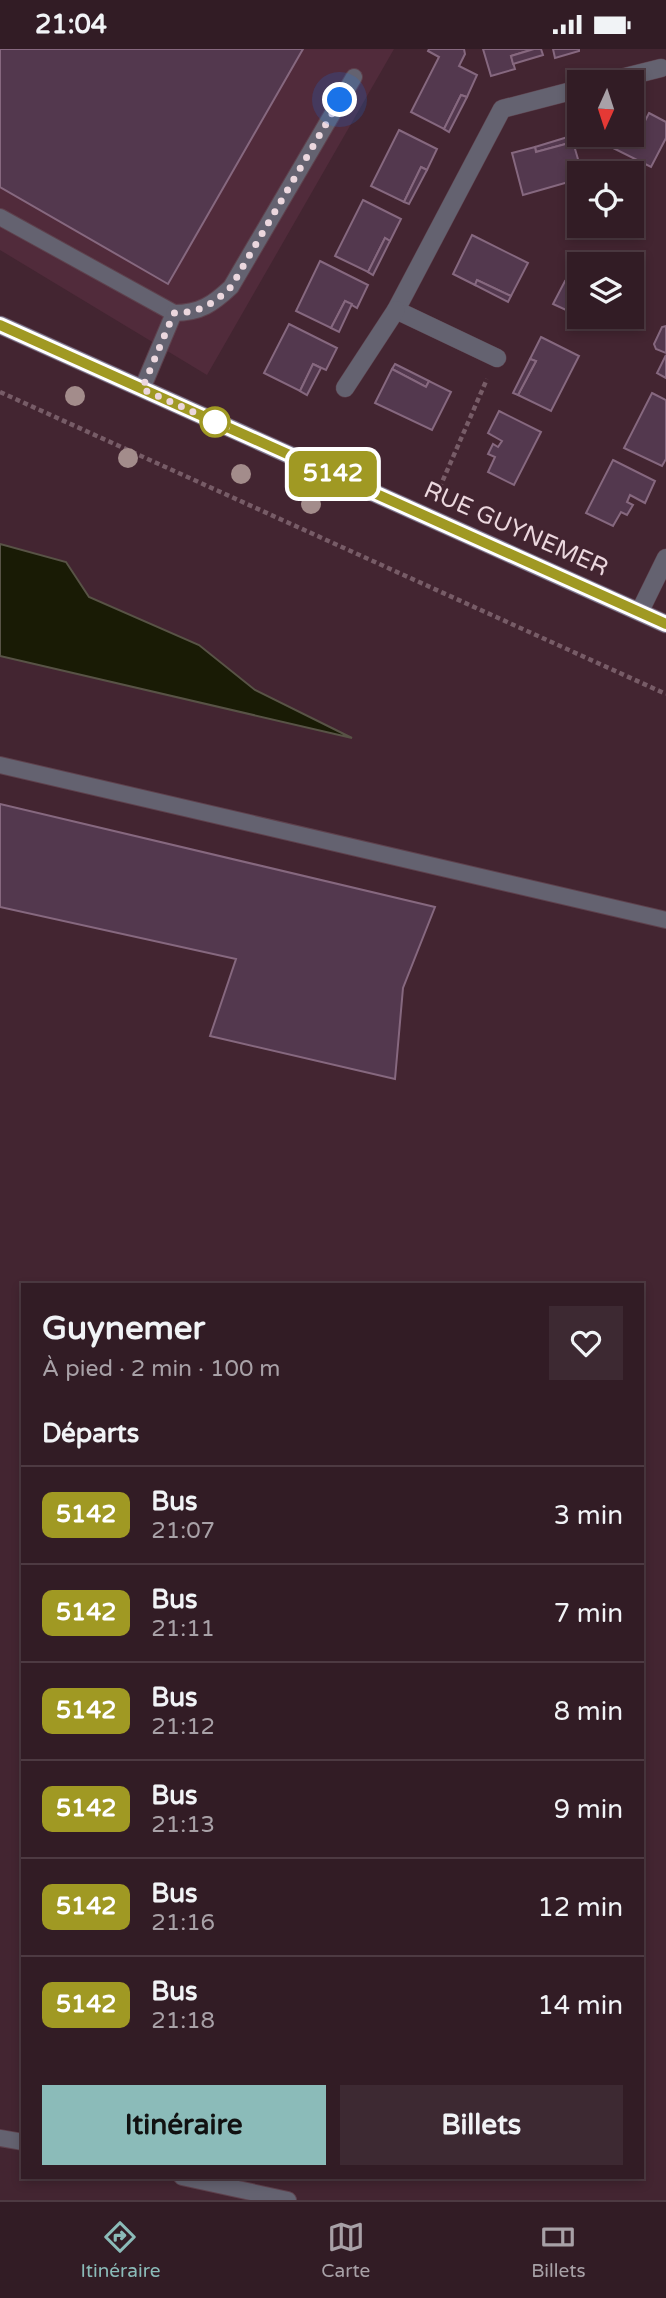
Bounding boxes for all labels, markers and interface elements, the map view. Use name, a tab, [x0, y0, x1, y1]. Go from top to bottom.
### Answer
text: 21:04	[35, 9, 107, 40]
north arrow	[567, 70, 644, 147]
map controls	[567, 70, 644, 329]
your location	[322, 82, 357, 117]
button: locate	[567, 161, 644, 238]
button: layers	[567, 252, 644, 329]
unlabelled marker	[200, 407, 230, 437]
line badge: 5142	[284, 451, 382, 497]
text: 5142	[303, 459, 363, 488]
street label: RUE GUYNEMER	[419, 475, 613, 583]
button: heart	[549, 1306, 623, 1380]
text: Guynemer	[42, 1309, 205, 1348]
text: À pied · 2 min · 100 m	[42, 1355, 281, 1383]
text: Départs	[42, 1418, 139, 1449]
text: Bus	[151, 1486, 197, 1517]
text: 5142	[56, 1500, 116, 1529]
text: 3 min	[554, 1500, 623, 1531]
text: 21:07	[151, 1517, 215, 1545]
text: Bus	[151, 1584, 197, 1615]
text: 5142	[56, 1598, 116, 1627]
text: 7 min	[554, 1598, 623, 1629]
text: 21:11	[151, 1615, 215, 1643]
text: Bus	[151, 1682, 197, 1713]
text: 5142	[56, 1696, 116, 1725]
text: 8 min	[554, 1696, 623, 1727]
text: 21:12	[151, 1713, 215, 1741]
text: Bus	[151, 1780, 197, 1811]
text: 5142	[56, 1794, 116, 1823]
text: 9 min	[554, 1794, 623, 1825]
text: 21:13	[151, 1811, 215, 1839]
text: Bus	[151, 1878, 197, 1909]
text: 5142	[56, 1892, 116, 1921]
text: 12 min	[537, 1892, 623, 1923]
text: 21:16	[151, 1909, 215, 1937]
text: Bus	[151, 1976, 197, 2007]
text: 5142	[56, 1990, 116, 2019]
text: 14 min	[537, 1990, 623, 2021]
text: 21:18	[151, 2007, 215, 2035]
button: Itinéraire	[42, 2085, 326, 2165]
button: Billets	[340, 2085, 623, 2165]
tab: Itinéraire	[80, 2218, 160, 2282]
tab: Carte	[321, 2218, 370, 2282]
tab: Billets	[531, 2218, 586, 2282]

